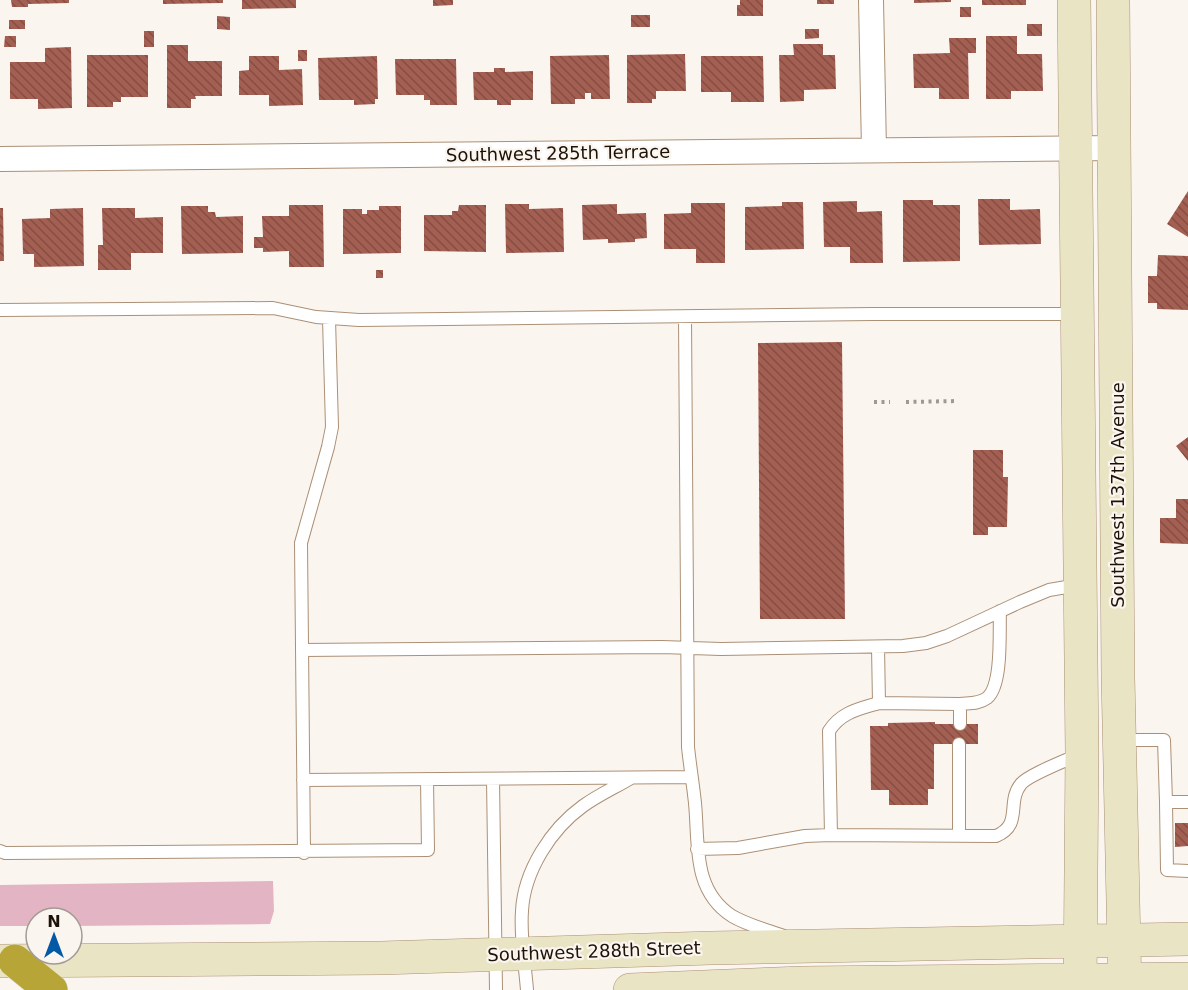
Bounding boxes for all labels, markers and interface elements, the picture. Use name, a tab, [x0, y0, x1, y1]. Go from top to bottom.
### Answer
street label: Southwest 285th Terrace	[446, 141, 670, 165]
street label: Southwest 137th Avenue	[1107, 382, 1128, 608]
north arrow	[24, 906, 84, 966]
text: N	[47, 912, 61, 931]
street label: Southwest 288th Street	[487, 937, 701, 965]

